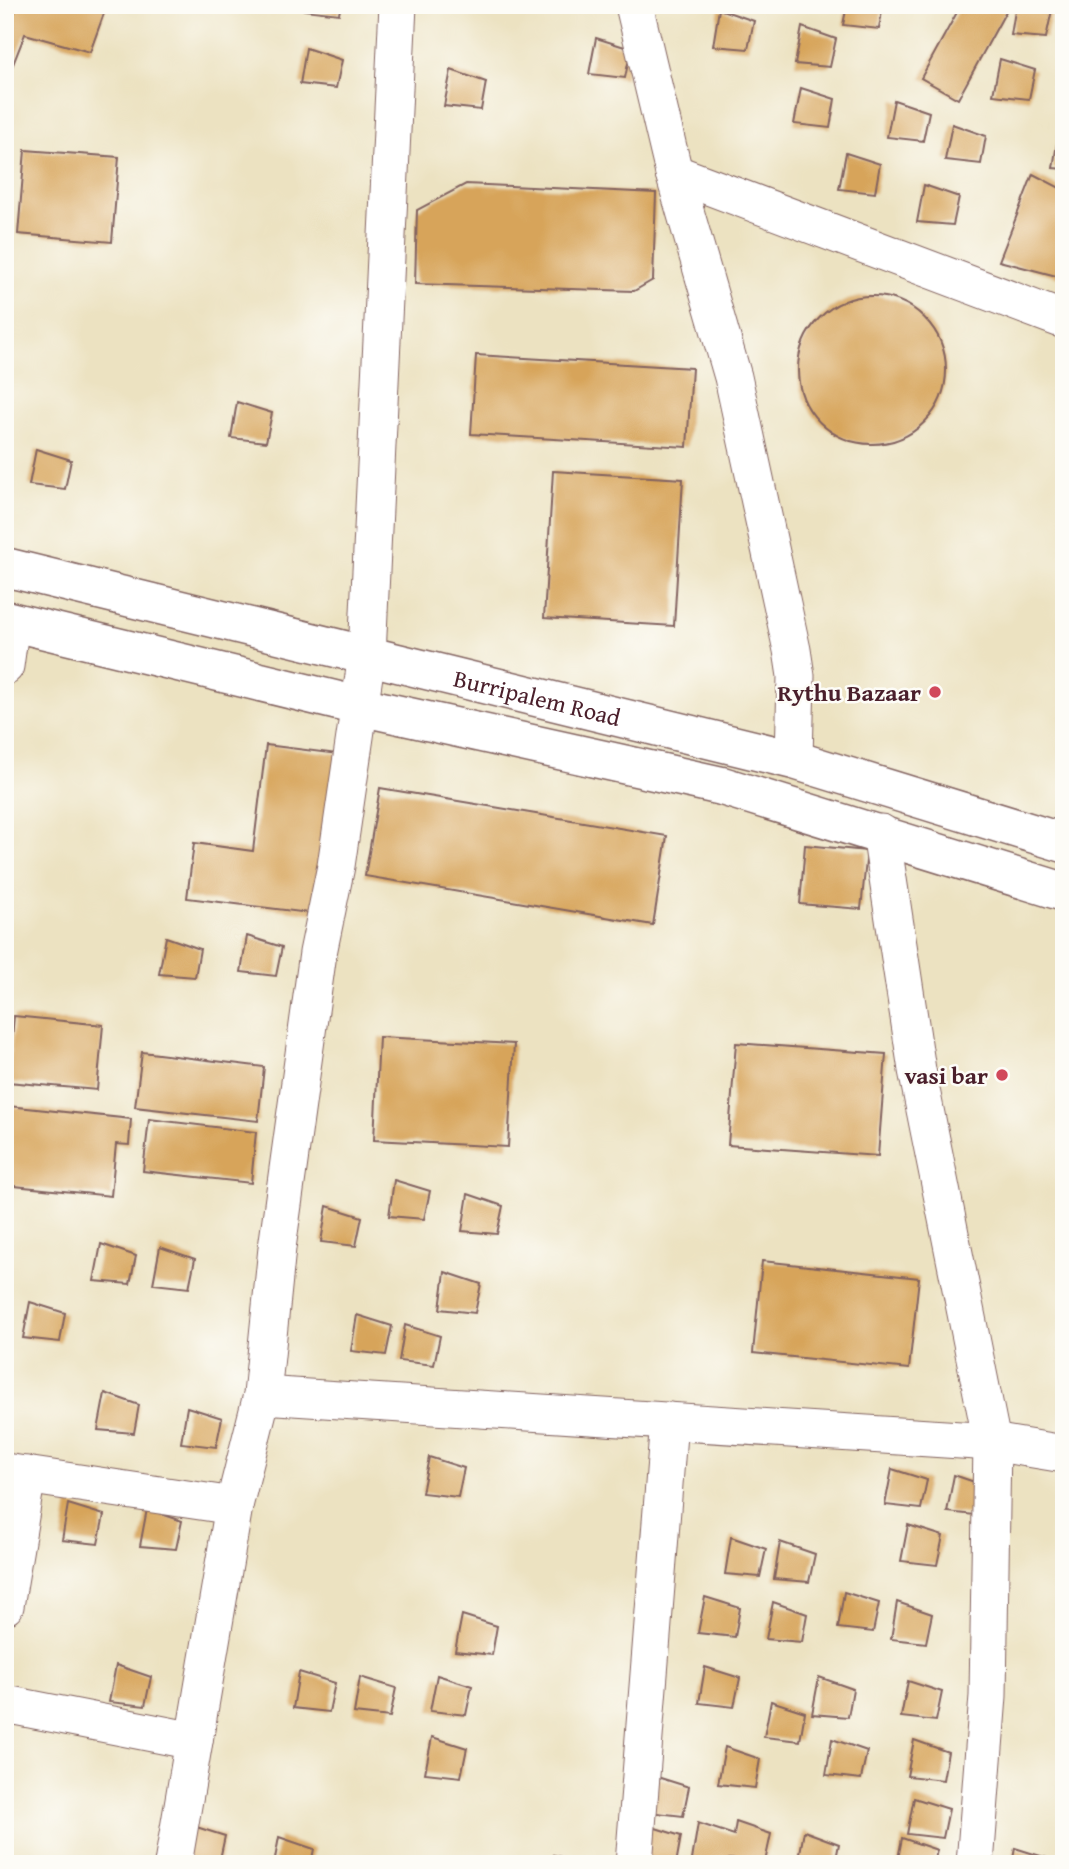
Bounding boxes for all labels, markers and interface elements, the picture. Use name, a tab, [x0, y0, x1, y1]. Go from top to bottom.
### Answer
street label: Burripalem Road	[450, 660, 624, 735]
place label: Rythu Bazaar	[777, 675, 921, 710]
marker: Rythu Bazaar	[927, 684, 943, 700]
place label: vasi bar	[904, 1058, 988, 1093]
marker: vasi bar	[994, 1067, 1010, 1083]

